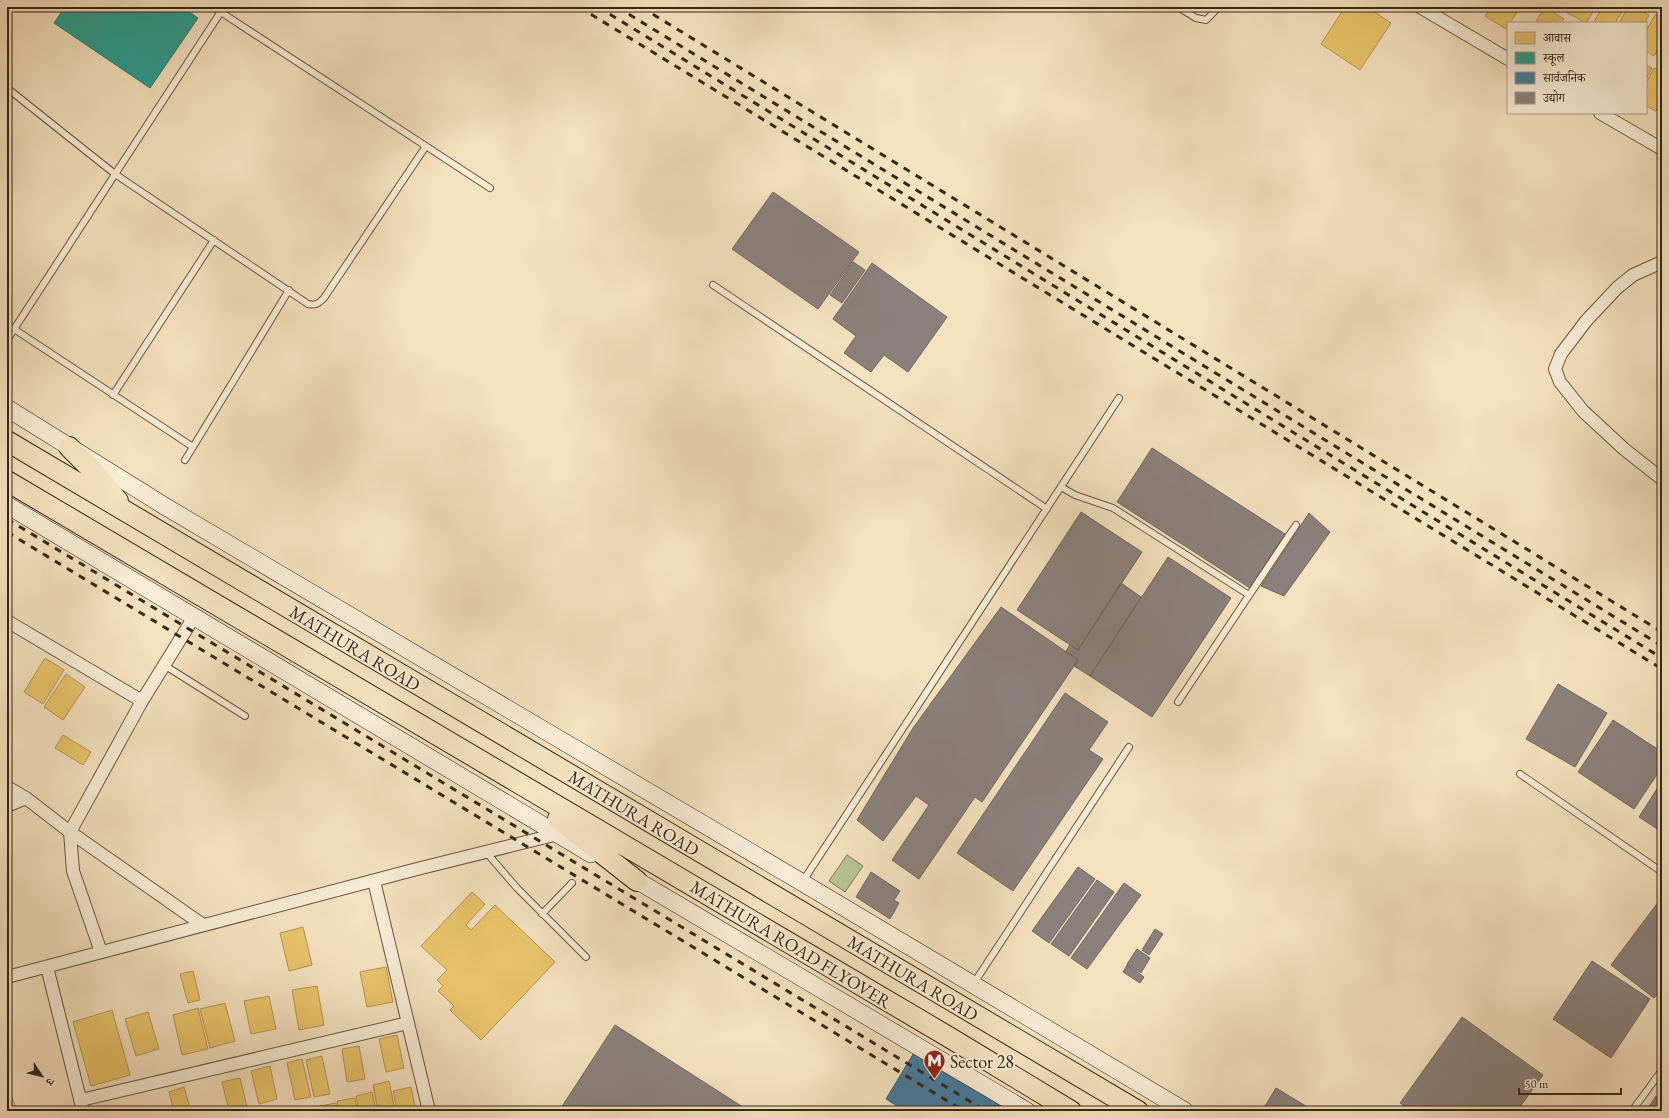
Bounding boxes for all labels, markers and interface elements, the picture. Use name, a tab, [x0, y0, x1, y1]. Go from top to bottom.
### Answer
legend	[1507, 22, 1647, 114]
text: आवास	[1543, 30, 1572, 46]
text: स्कूल	[1542, 50, 1566, 66]
text: सार्वजनिक	[1542, 70, 1587, 86]
text: उद्योग	[1542, 90, 1566, 106]
street label: MATHURA ROAD	[285, 600, 425, 696]
street label: MATHURA ROAD	[564, 765, 704, 861]
street label: MATHURA ROAD FLYOVER	[686, 875, 896, 1013]
street label: MATHURA ROAD	[843, 930, 983, 1026]
metro station icon: Sector 28	[922, 1048, 948, 1081]
place label: Sector 28	[950, 1050, 1014, 1073]
north arrow	[22, 1056, 62, 1096]
scale bar	[1519, 1070, 1621, 1096]
text: उ	[42, 1075, 58, 1089]
text: 50 m	[1525, 1076, 1549, 1092]

